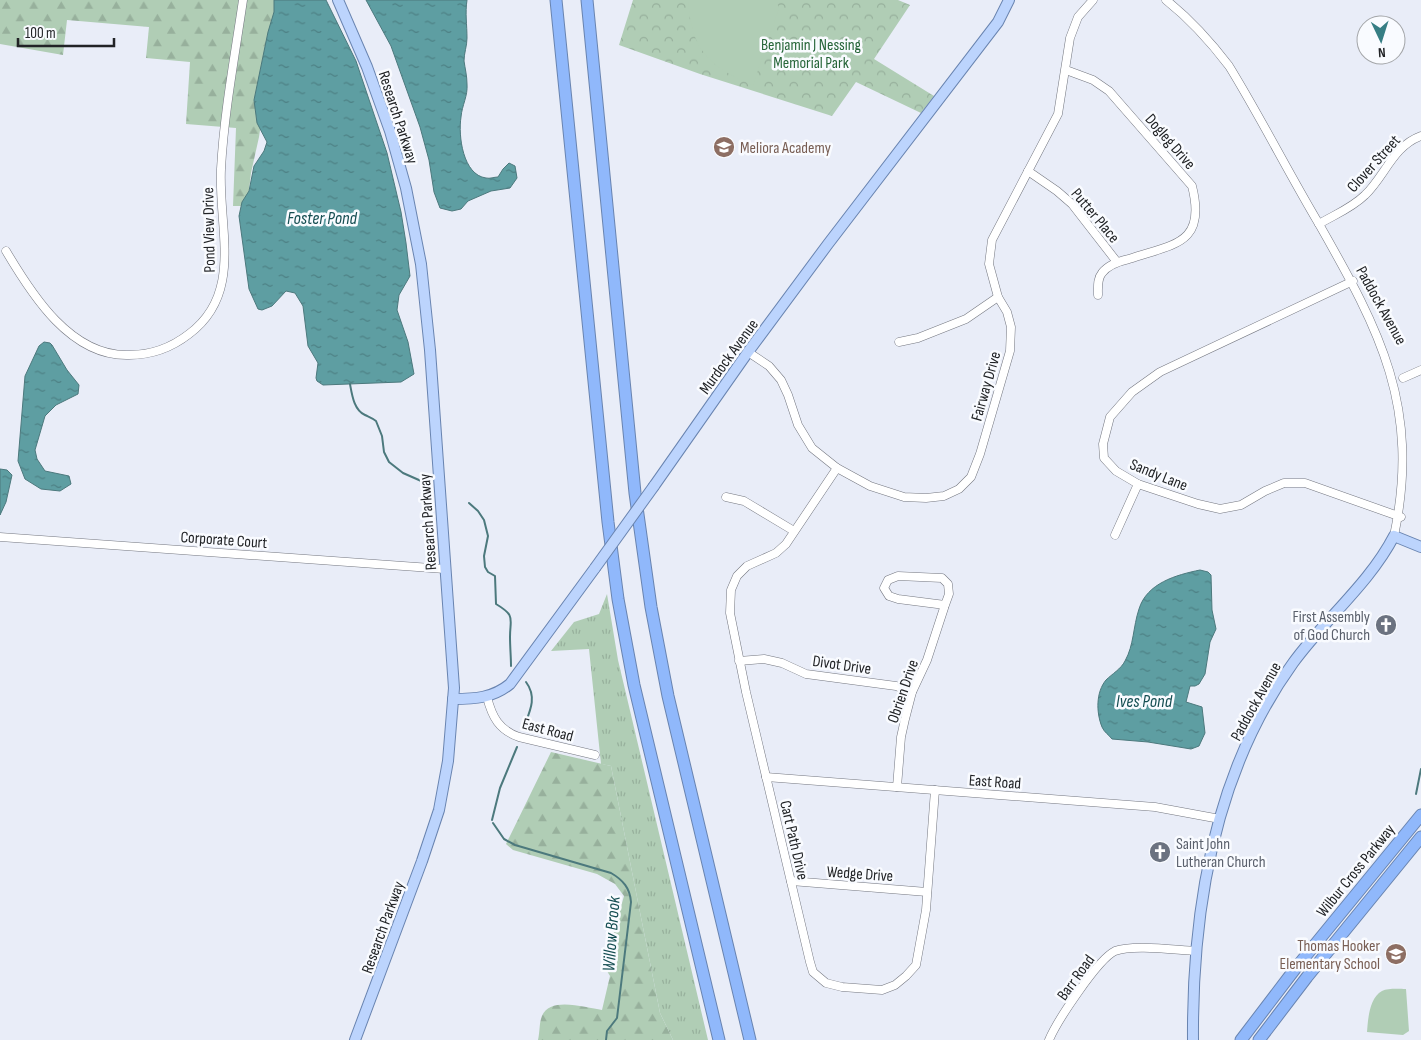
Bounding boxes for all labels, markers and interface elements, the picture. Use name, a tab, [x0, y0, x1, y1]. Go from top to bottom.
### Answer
scale bar	[18, 15, 114, 47]
north arrow	[1356, 15, 1406, 65]
text: 100 m	[25, 24, 56, 43]
park label: Benjamin J Nessing Memorial Park	[761, 36, 861, 73]
text: N	[1378, 44, 1386, 61]
street label: Research Parkway	[374, 69, 422, 166]
street label: Dogleg Drive	[1141, 110, 1199, 174]
street label: Clover Street	[1343, 131, 1405, 197]
school or university icon: Meliora Academy	[712, 135, 736, 159]
place label: Meliora Academy	[740, 139, 831, 158]
street label: Putter Place	[1067, 185, 1123, 247]
street label: Pond View Drive	[199, 187, 220, 273]
water label: Foster Pond	[287, 208, 358, 229]
street label: Paddock Avenue	[1351, 263, 1410, 348]
street label: Murdock Avenue	[696, 316, 763, 398]
street label: Fairway Drive	[967, 350, 1005, 423]
street label: Sandy Lane	[1127, 455, 1190, 496]
street label: Research Parkway	[416, 473, 441, 571]
street label: Corporate Court	[180, 528, 268, 553]
place label: First Assembly of God Church	[1292, 608, 1370, 645]
church icon: First Assembly of God Church	[1374, 613, 1398, 637]
street label: Divot Drive	[811, 652, 872, 679]
street label: Obrien Drive	[884, 657, 923, 726]
street label: Paddock Avenue	[1227, 659, 1286, 744]
water label: Ives Pond	[1116, 691, 1173, 712]
street label: East Road	[520, 714, 575, 746]
street label: East Road	[968, 771, 1022, 794]
street label: Cart Path Drive	[775, 799, 812, 882]
street label: Wilbur Cross Parkway	[1313, 821, 1399, 921]
place label: Saint John Lutheran Church	[1176, 835, 1266, 872]
church icon: Saint John Lutheran Church	[1148, 840, 1172, 864]
street label: Wedge Drive	[826, 863, 894, 886]
street label: Research Parkway	[358, 879, 409, 976]
water label: Willow Brook	[598, 894, 625, 972]
place label: Thomas Hooker Elementary School	[1280, 937, 1380, 974]
school or university icon: Thomas Hooker Elementary School	[1384, 942, 1408, 966]
street label: Barr Road	[1053, 951, 1099, 1004]

